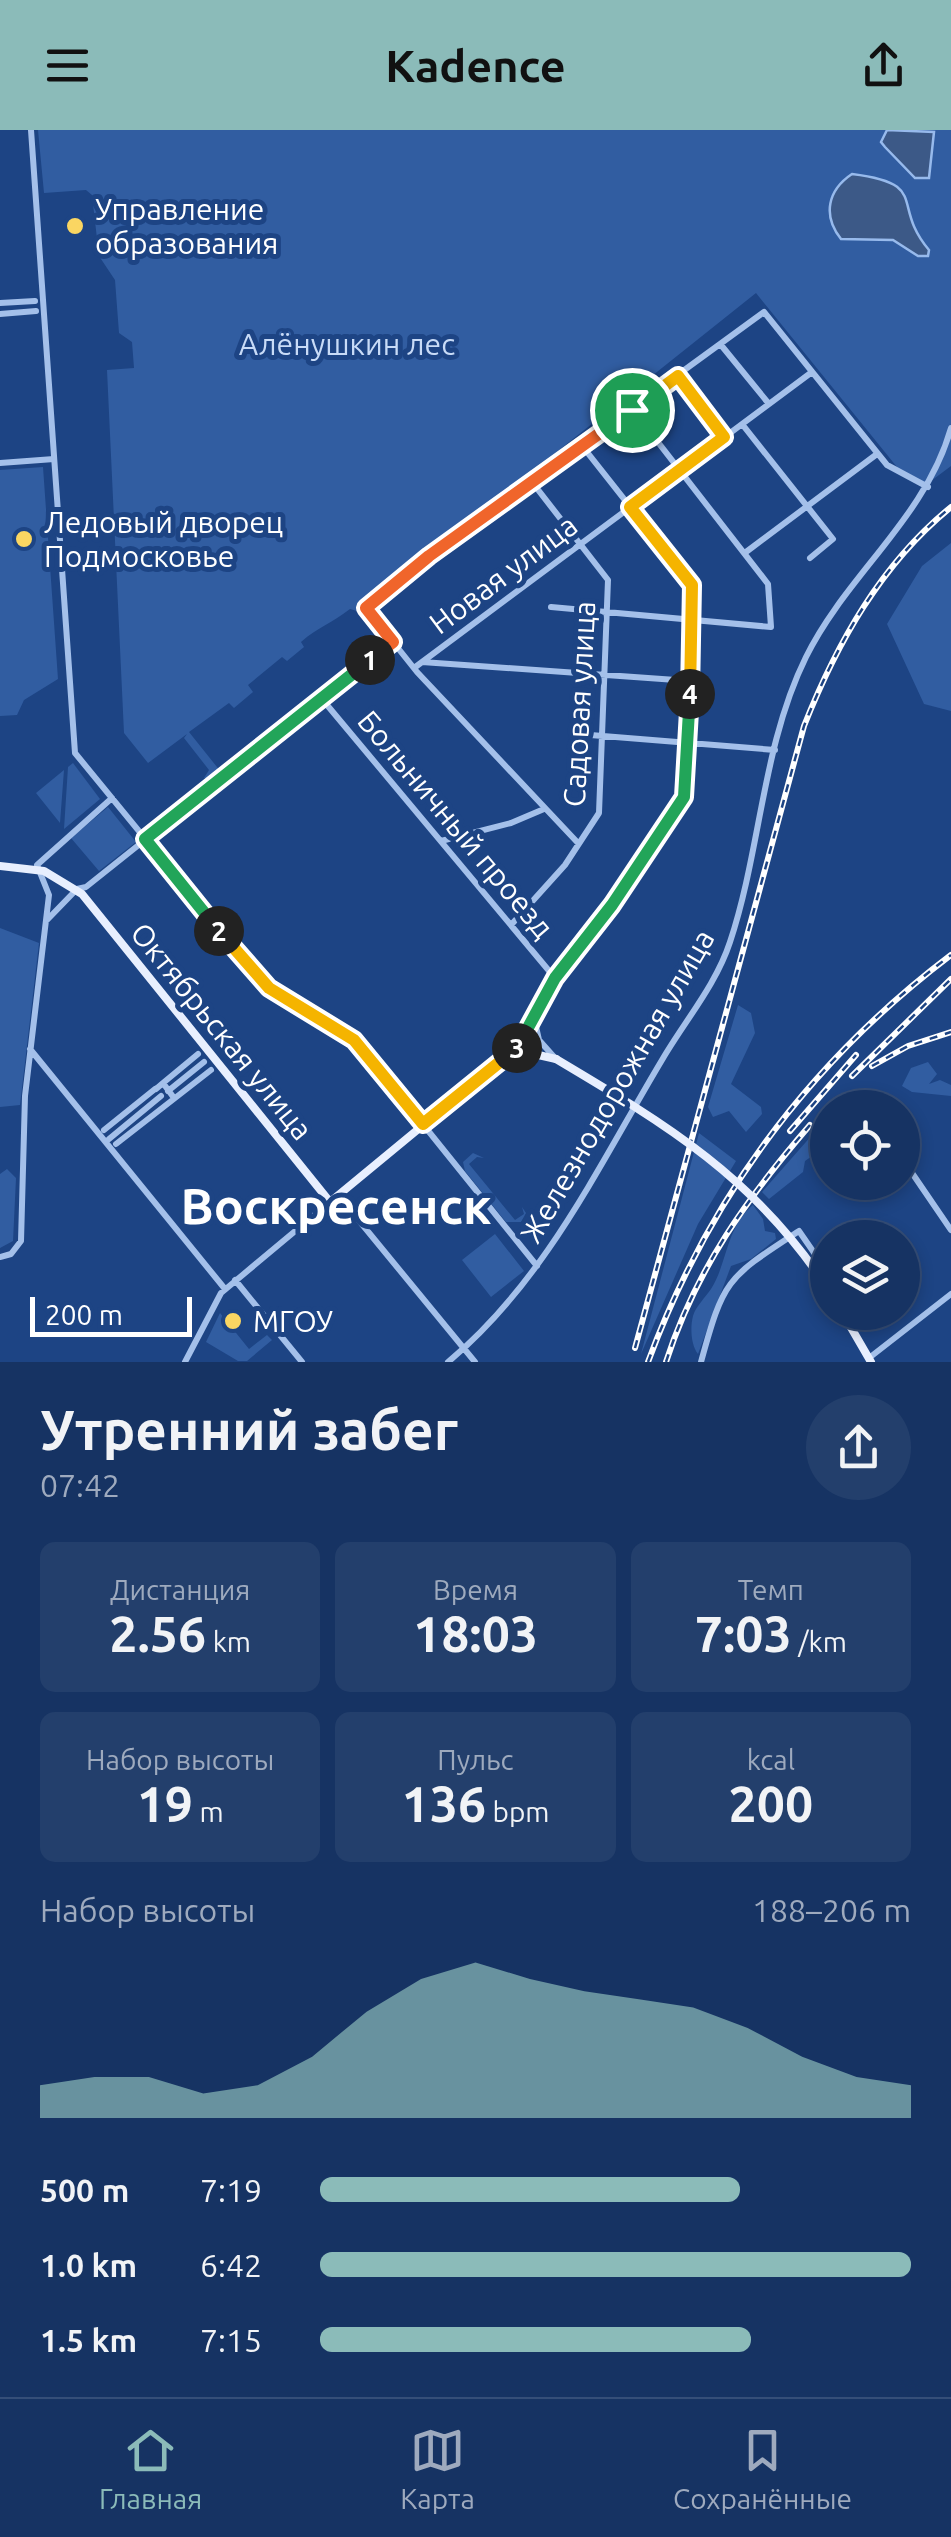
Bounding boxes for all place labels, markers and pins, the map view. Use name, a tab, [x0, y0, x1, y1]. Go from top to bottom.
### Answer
place label: Управление образования	[95, 192, 278, 260]
marker: Управление образования	[64, 215, 86, 237]
pin	[590, 368, 675, 453]
place label: Ледовый дворец Подмосковье	[44, 505, 283, 573]
marker: Ледовый дворец Подмосковье	[13, 528, 35, 550]
pin: 1	[345, 635, 395, 685]
pin: 4	[665, 669, 715, 719]
pin: 2	[194, 906, 244, 956]
pin: 3	[492, 1023, 542, 1073]
place label: МГОУ	[253, 1304, 333, 1338]
marker: МГОУ	[222, 1310, 244, 1332]

